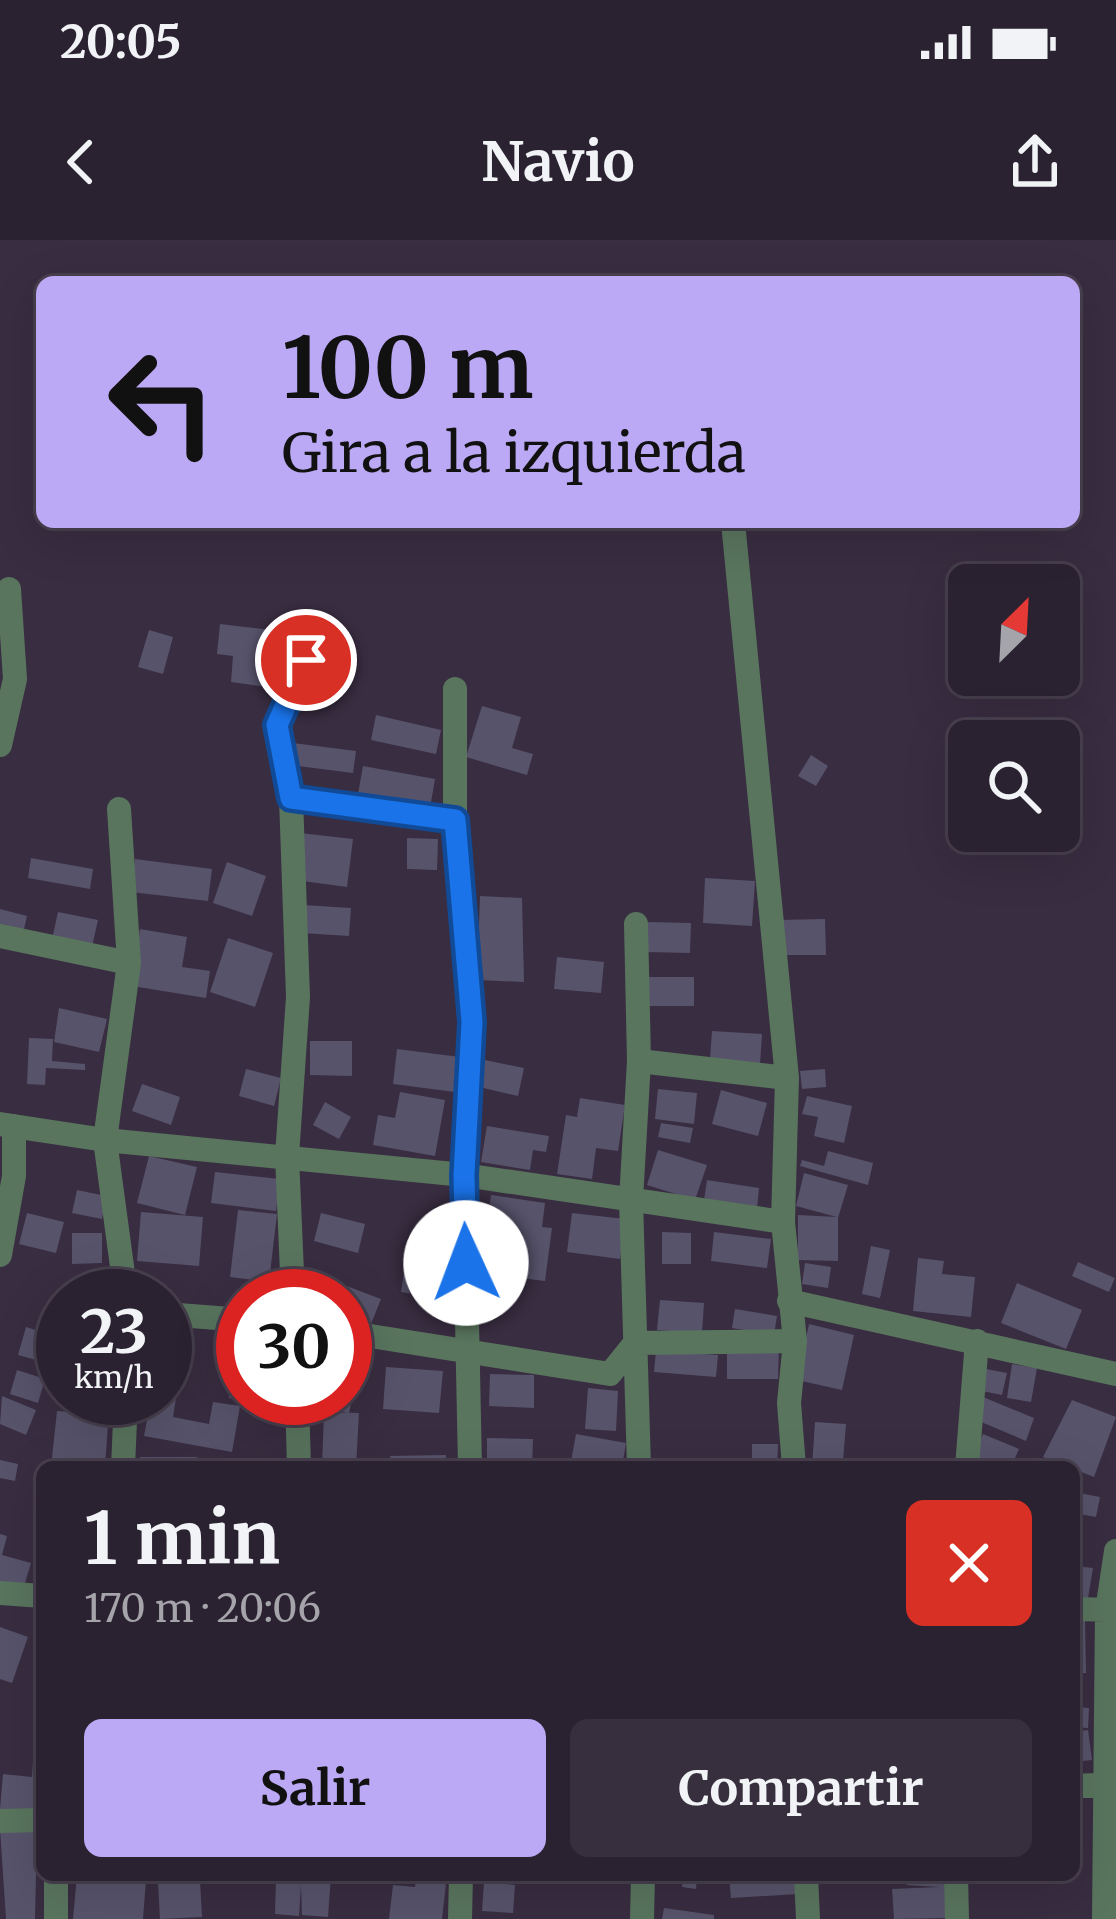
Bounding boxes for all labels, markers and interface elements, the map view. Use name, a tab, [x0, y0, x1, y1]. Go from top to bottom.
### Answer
text: 20:05	[60, 14, 182, 70]
text: Navio	[481, 128, 635, 196]
icon: back	[48, 129, 114, 195]
icon: share	[1002, 129, 1068, 195]
text: 100 m	[282, 315, 534, 421]
icon: left	[84, 324, 240, 480]
text: Gira a la izquierda	[282, 419, 746, 487]
north arrow	[948, 564, 1080, 696]
map controls	[948, 564, 1080, 852]
pin	[255, 609, 357, 711]
icon: arrive	[273, 627, 339, 693]
button: search	[948, 720, 1080, 852]
position arrow	[403, 1200, 529, 1326]
speed limit sign: 30	[216, 1269, 372, 1425]
text: 23	[80, 1294, 148, 1369]
text: km/h	[74, 1358, 154, 1396]
text: 1 min	[84, 1493, 280, 1584]
button: close	[906, 1500, 1032, 1626]
text: 170 m · 20:06	[84, 1584, 321, 1633]
button: Salir	[84, 1719, 546, 1857]
button: Compartir	[570, 1719, 1032, 1857]

